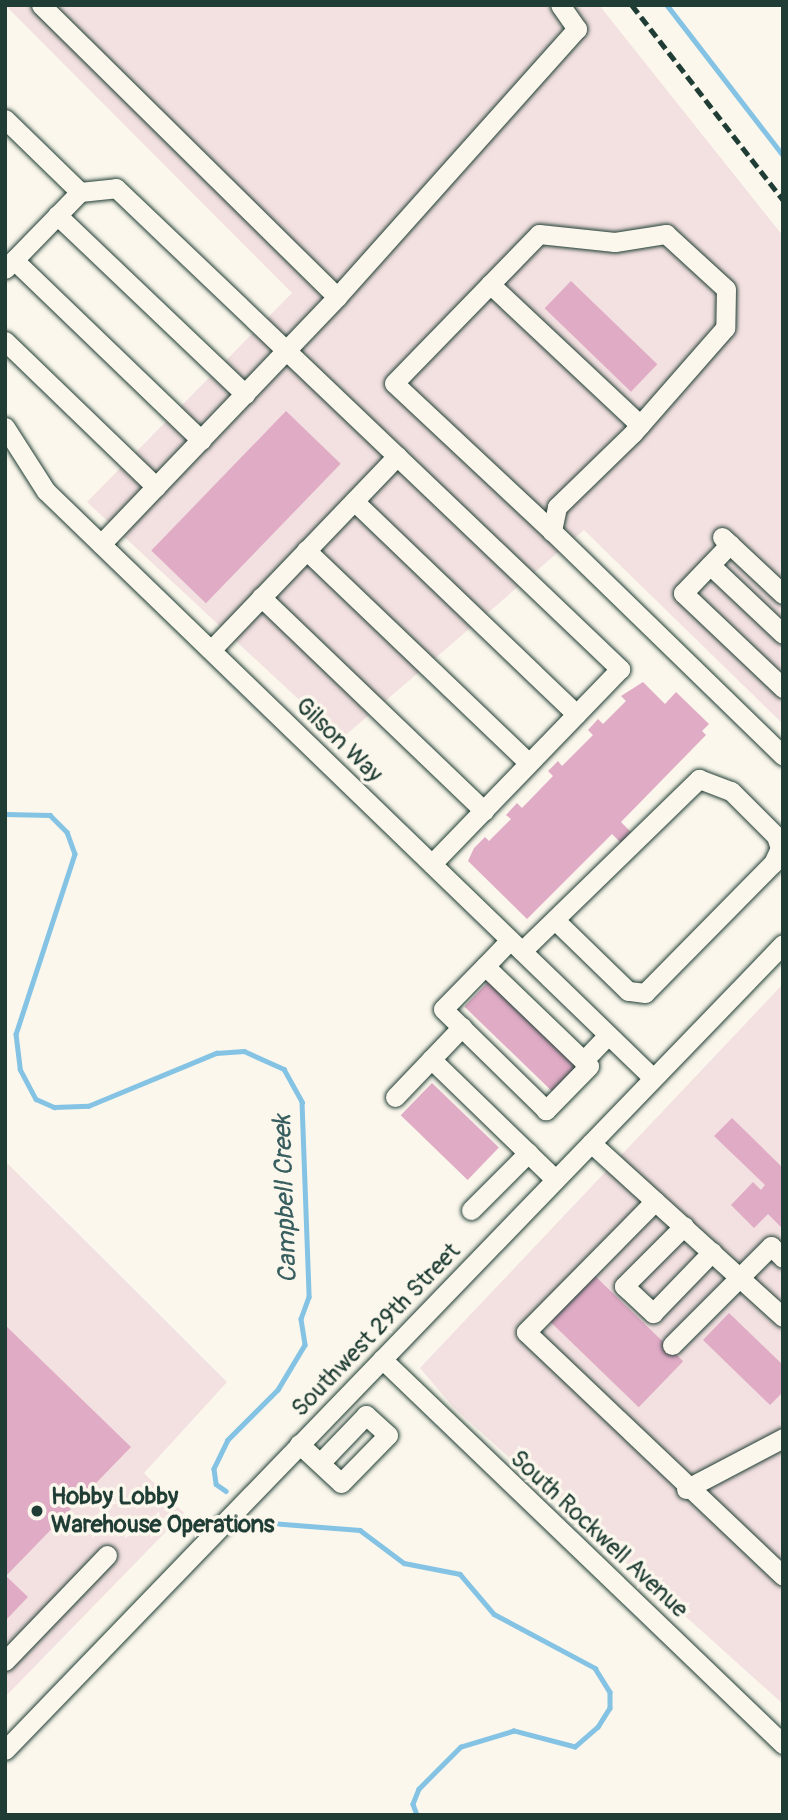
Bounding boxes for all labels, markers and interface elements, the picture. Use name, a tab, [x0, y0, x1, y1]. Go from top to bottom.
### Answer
street label: Gilson Way	[289, 691, 389, 789]
water label: Campbell Creek	[267, 1114, 305, 1284]
street label: Southwest 29th Street	[286, 1237, 466, 1423]
street label: South Rockwell Avenue	[504, 1444, 694, 1624]
place label: Hobby Lobby Warehouse Operations	[51, 1483, 274, 1539]
marker: Hobby Lobby Warehouse Operations	[29, 1503, 45, 1519]

